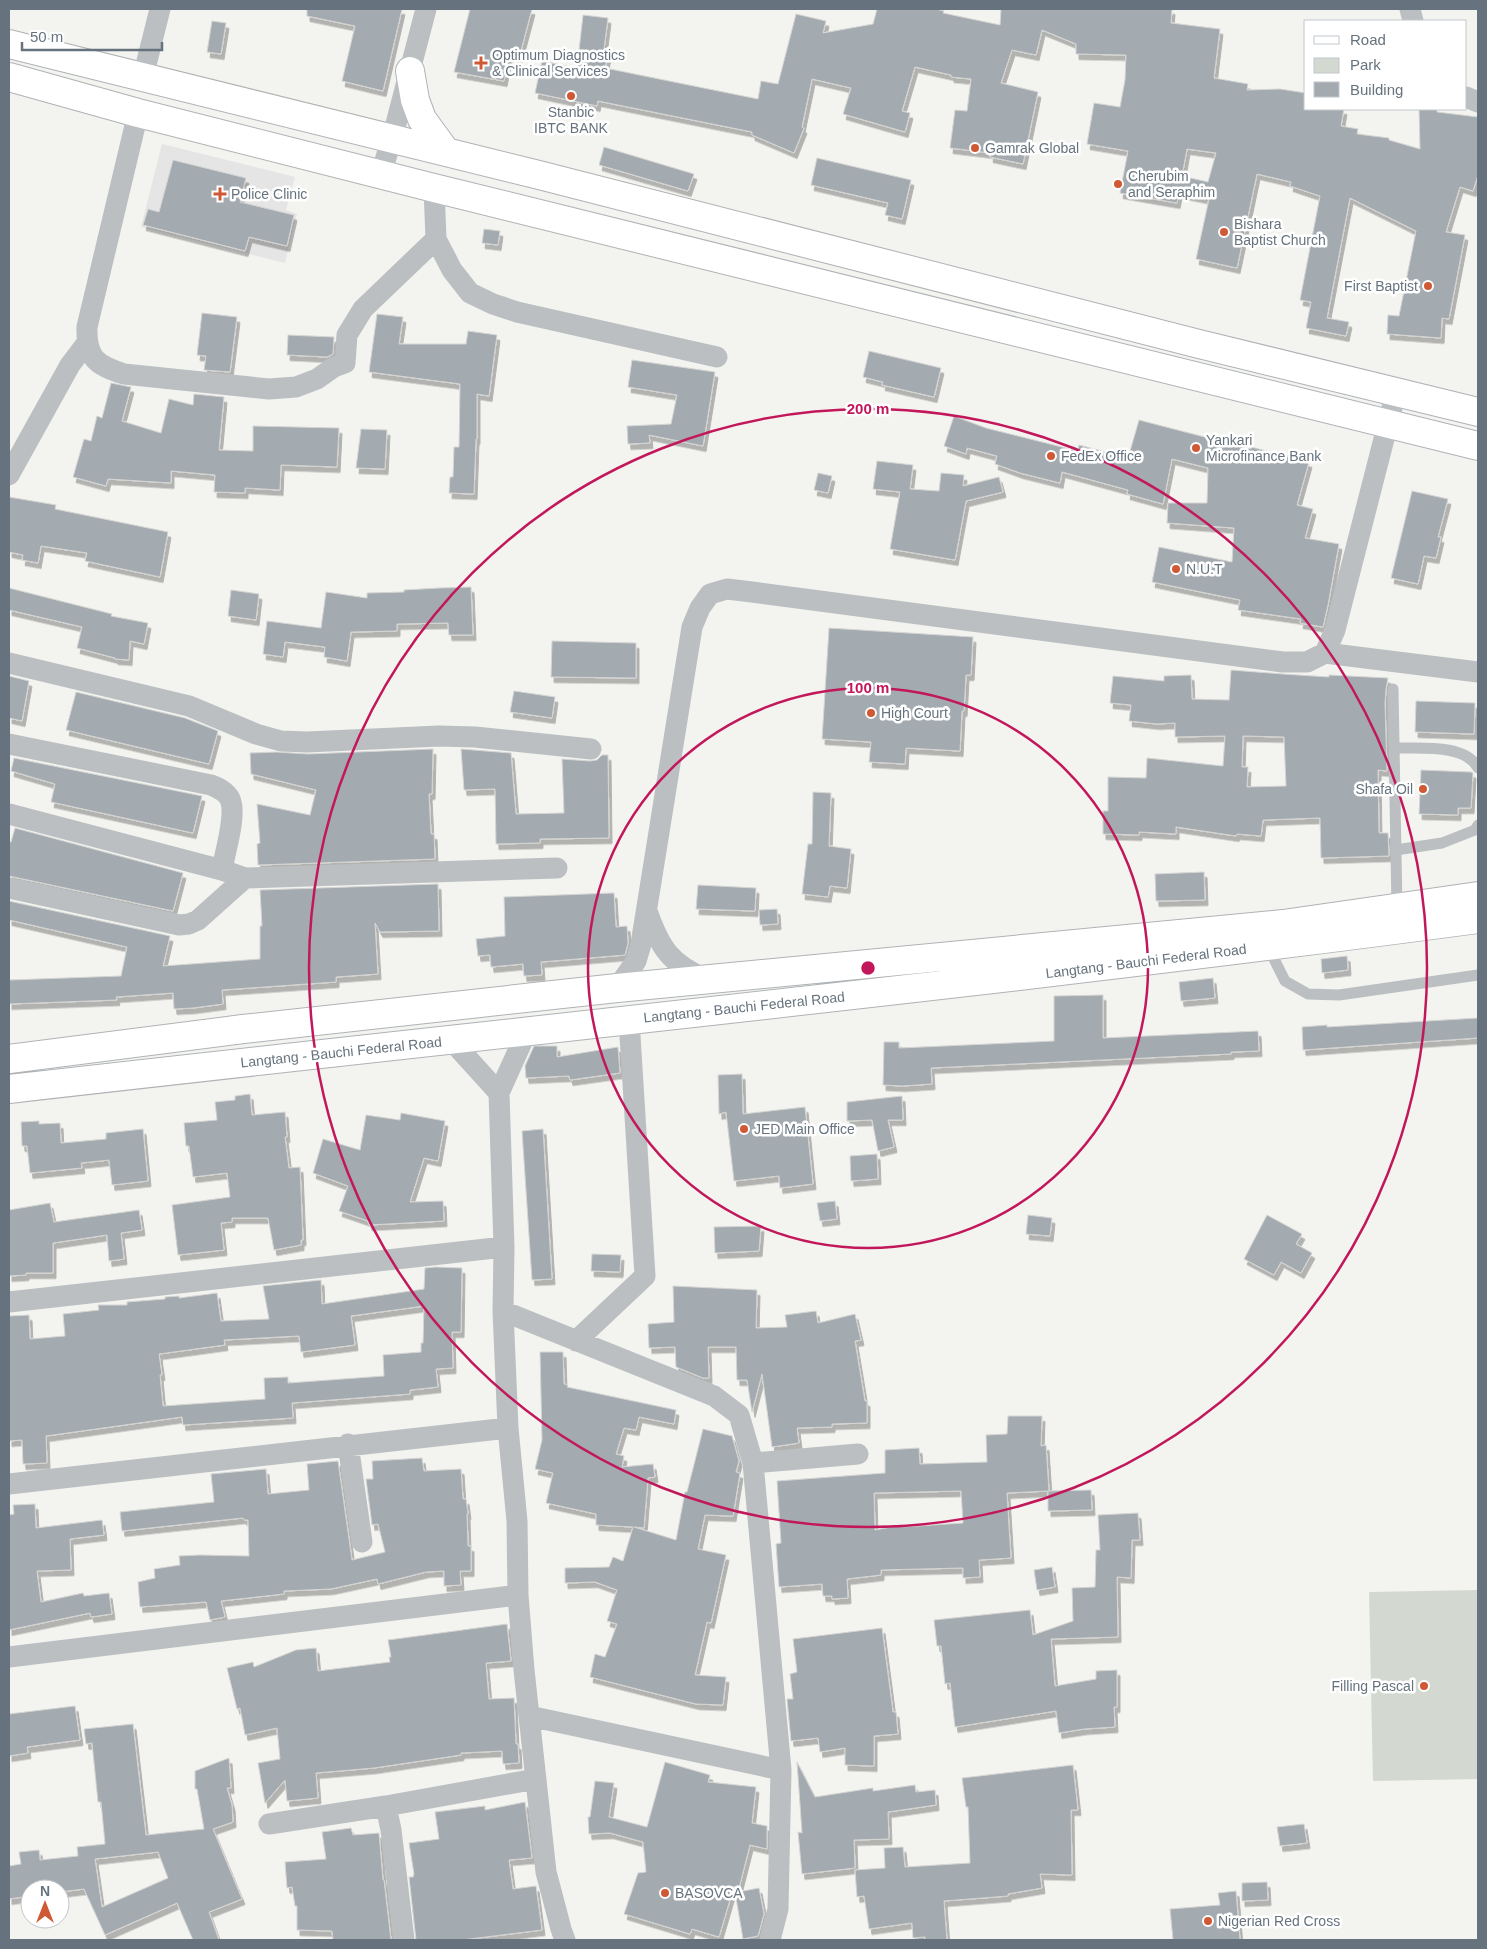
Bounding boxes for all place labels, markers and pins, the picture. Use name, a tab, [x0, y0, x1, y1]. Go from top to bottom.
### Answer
place label: Optimum Diagnostics & Clinical Services	[492, 47, 625, 79]
marker: Optimum Diagnostics & Clinical Services	[474, 56, 488, 70]
marker: Stanbic IBTC BANK	[565, 90, 577, 102]
place label: Stanbic IBTC BANK	[534, 104, 609, 136]
place label: Gamrak Global	[985, 140, 1079, 156]
marker: Gamrak Global	[969, 142, 981, 154]
place label: Cherubim and Seraphim	[1128, 168, 1215, 200]
marker: Cherubim and Seraphim	[1112, 178, 1124, 190]
place label: Police Clinic	[231, 186, 307, 202]
marker: Police Clinic	[213, 187, 227, 201]
place label: Bishara Baptist Church	[1234, 216, 1326, 248]
marker: Bishara Baptist Church	[1218, 226, 1230, 238]
place label: First Baptist	[1344, 278, 1418, 294]
marker: First Baptist	[1422, 280, 1434, 292]
place label: Yankari Microfinance Bank	[1206, 432, 1322, 464]
marker: Yankari Microfinance Bank	[1190, 442, 1202, 454]
place label: FedEx Office	[1061, 448, 1142, 464]
marker: FedEx Office	[1045, 450, 1057, 462]
place label: N.U.T	[1186, 561, 1223, 577]
marker: N.U.T	[1170, 563, 1182, 575]
place label: High Court	[881, 705, 948, 721]
marker: High Court	[865, 707, 877, 719]
place label: Shafa Oil	[1355, 781, 1413, 797]
marker: Shafa Oil	[1417, 783, 1429, 795]
centre of rings	[859, 959, 877, 977]
place label: JED Main Office	[754, 1121, 855, 1137]
marker: JED Main Office	[738, 1123, 750, 1135]
place label: Filling Pascal	[1332, 1678, 1414, 1694]
marker: Filling Pascal	[1418, 1680, 1430, 1692]
place label: BASOVCA	[675, 1885, 743, 1901]
marker: BASOVCA	[659, 1887, 671, 1899]
place label: Nigerian Red Cross	[1218, 1913, 1340, 1929]
marker: Nigerian Red Cross	[1202, 1915, 1214, 1927]

